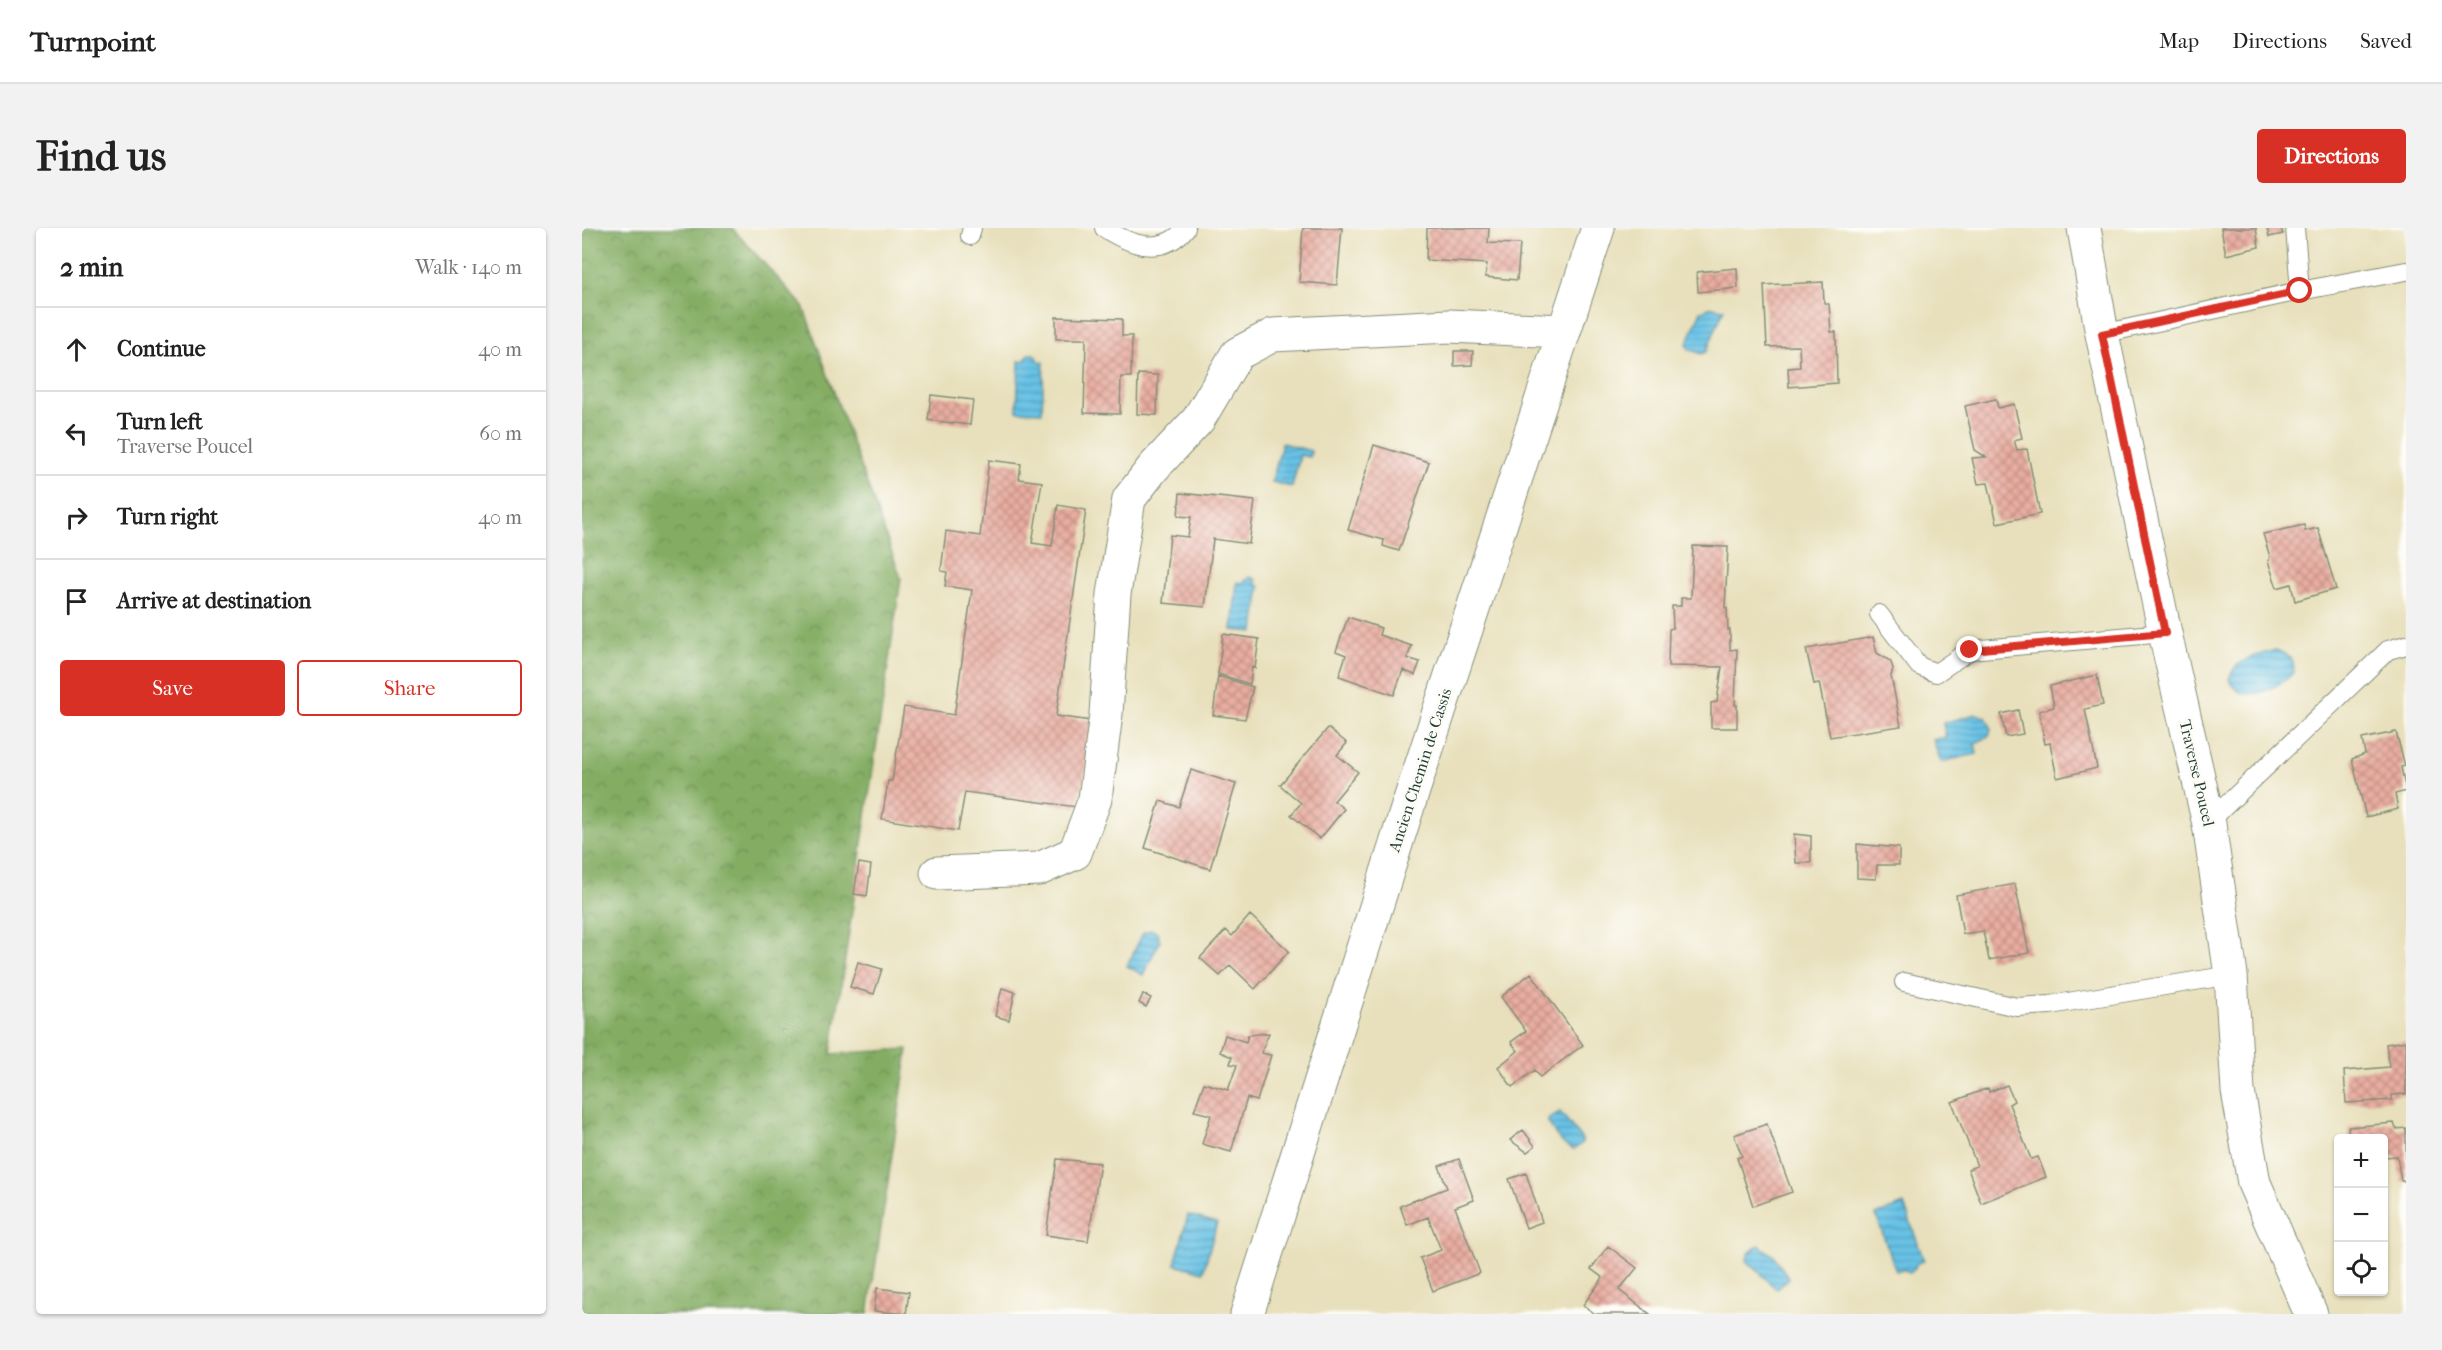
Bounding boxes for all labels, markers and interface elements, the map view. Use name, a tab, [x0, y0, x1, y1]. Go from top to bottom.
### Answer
text: Turnpoint	[30, 25, 156, 58]
text: Map	[2159, 29, 2199, 53]
text: Directions	[2232, 29, 2327, 53]
text: Saved	[2360, 29, 2412, 53]
button: Directions	[2257, 129, 2406, 183]
text: Find us	[36, 132, 166, 181]
text: 2 min	[60, 252, 123, 283]
text: Walk · 140 m	[415, 256, 522, 279]
route start	[2286, 277, 2312, 303]
icon: ahead	[60, 333, 93, 366]
text: Continue	[117, 336, 206, 362]
text: 40 m	[478, 338, 522, 361]
text: Turn left	[117, 409, 203, 435]
icon: left	[60, 417, 93, 450]
text: 60 m	[479, 422, 522, 445]
text: Traverse Poucel	[117, 435, 253, 458]
icon: right	[60, 501, 93, 534]
text: Turn right	[117, 504, 218, 530]
text: 40 m	[478, 506, 522, 529]
icon: arrive	[60, 585, 93, 618]
text: Arrive at destination	[117, 588, 311, 614]
route end	[1956, 636, 1982, 662]
button: Save	[60, 660, 285, 716]
button: Share	[297, 660, 522, 716]
street label: Ancien Chemin de Cassis	[1384, 686, 1455, 855]
street label: Traverse Poucel	[2175, 718, 2219, 829]
map controls	[2334, 1134, 2388, 1296]
button: +	[2334, 1134, 2388, 1188]
button: −	[2334, 1188, 2388, 1242]
button: locate	[2334, 1242, 2388, 1296]

